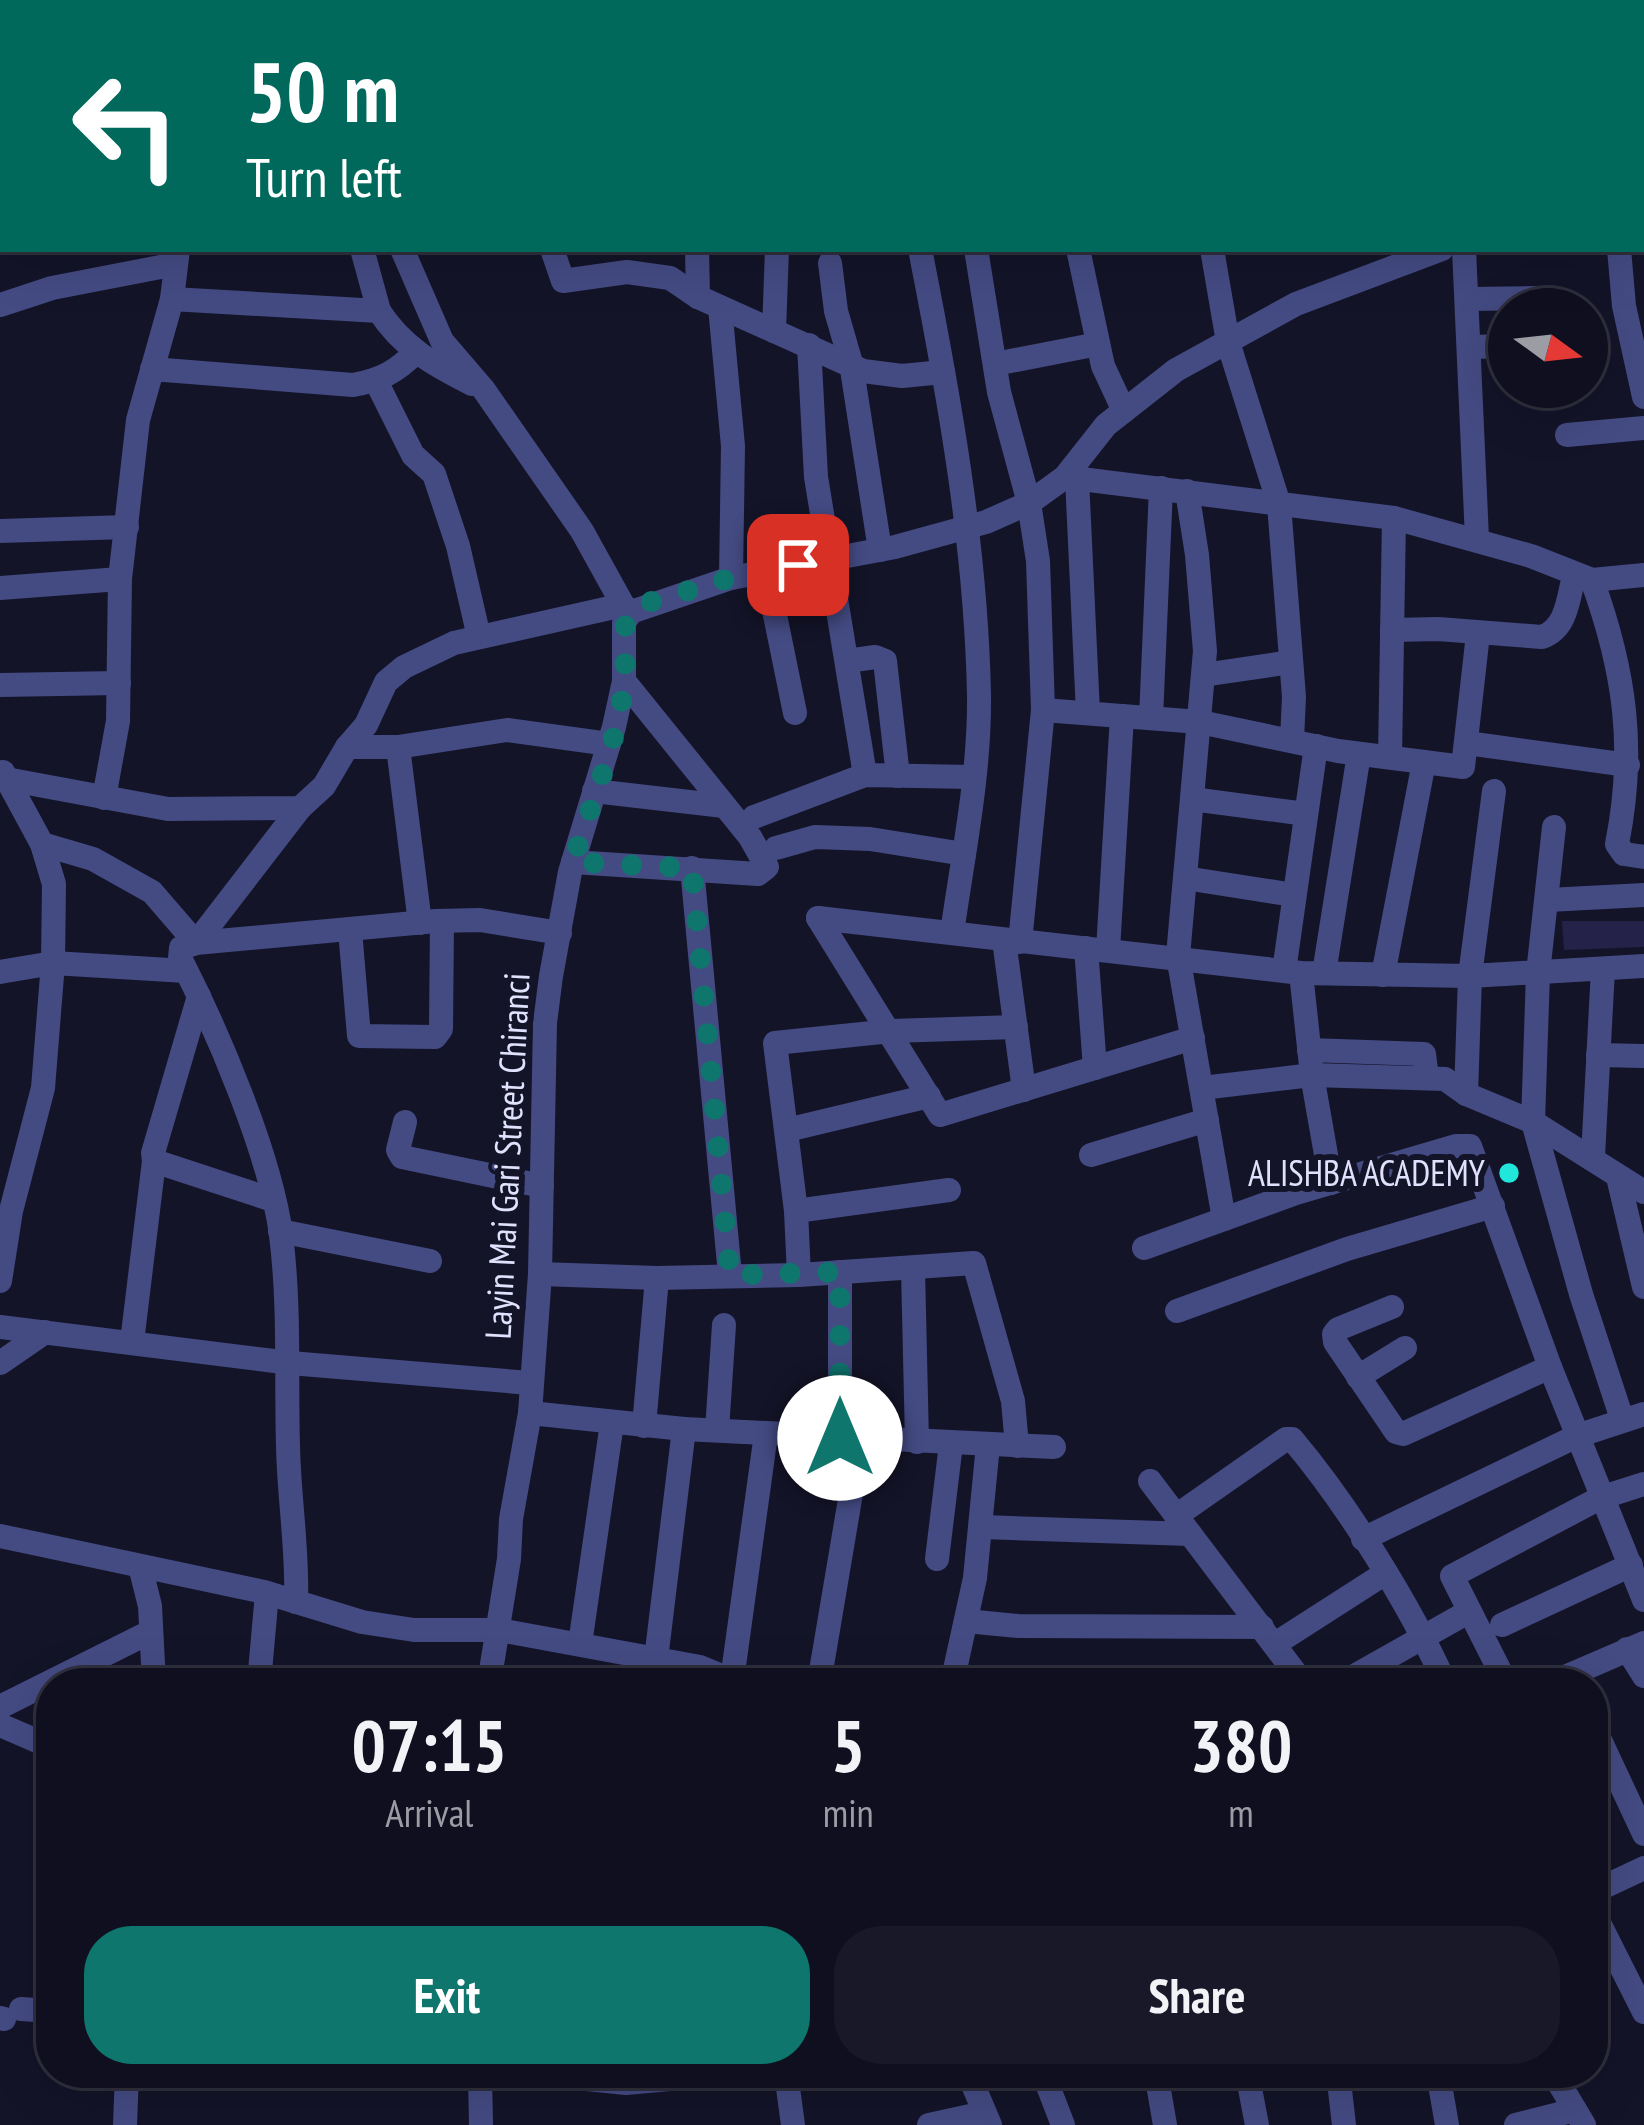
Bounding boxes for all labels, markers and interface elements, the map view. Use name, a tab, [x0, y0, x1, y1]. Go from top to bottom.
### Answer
text: 50 m	[246, 36, 399, 145]
icon: left	[48, 48, 204, 204]
text: Turn left	[246, 142, 402, 212]
north arrow	[1488, 288, 1608, 408]
map controls	[1488, 288, 1608, 408]
pin	[747, 514, 849, 616]
icon: arrive	[765, 532, 831, 598]
street label: Layin Mai Gari Street Chiranci	[473, 972, 540, 1340]
place label: ALISHBA ACADEMY	[1248, 1149, 1486, 1196]
marker: ALISHBA ACADEMY	[1496, 1160, 1522, 1186]
position arrow	[777, 1375, 903, 1501]
text: 07:15	[352, 1698, 507, 1791]
text: 5	[831, 1698, 865, 1791]
text: 380	[1189, 1698, 1292, 1791]
text: Arrival	[385, 1787, 473, 1838]
text: min	[823, 1787, 874, 1838]
text: m	[1228, 1787, 1254, 1838]
button: Exit	[84, 1926, 810, 2064]
button: Share	[834, 1926, 1560, 2064]

